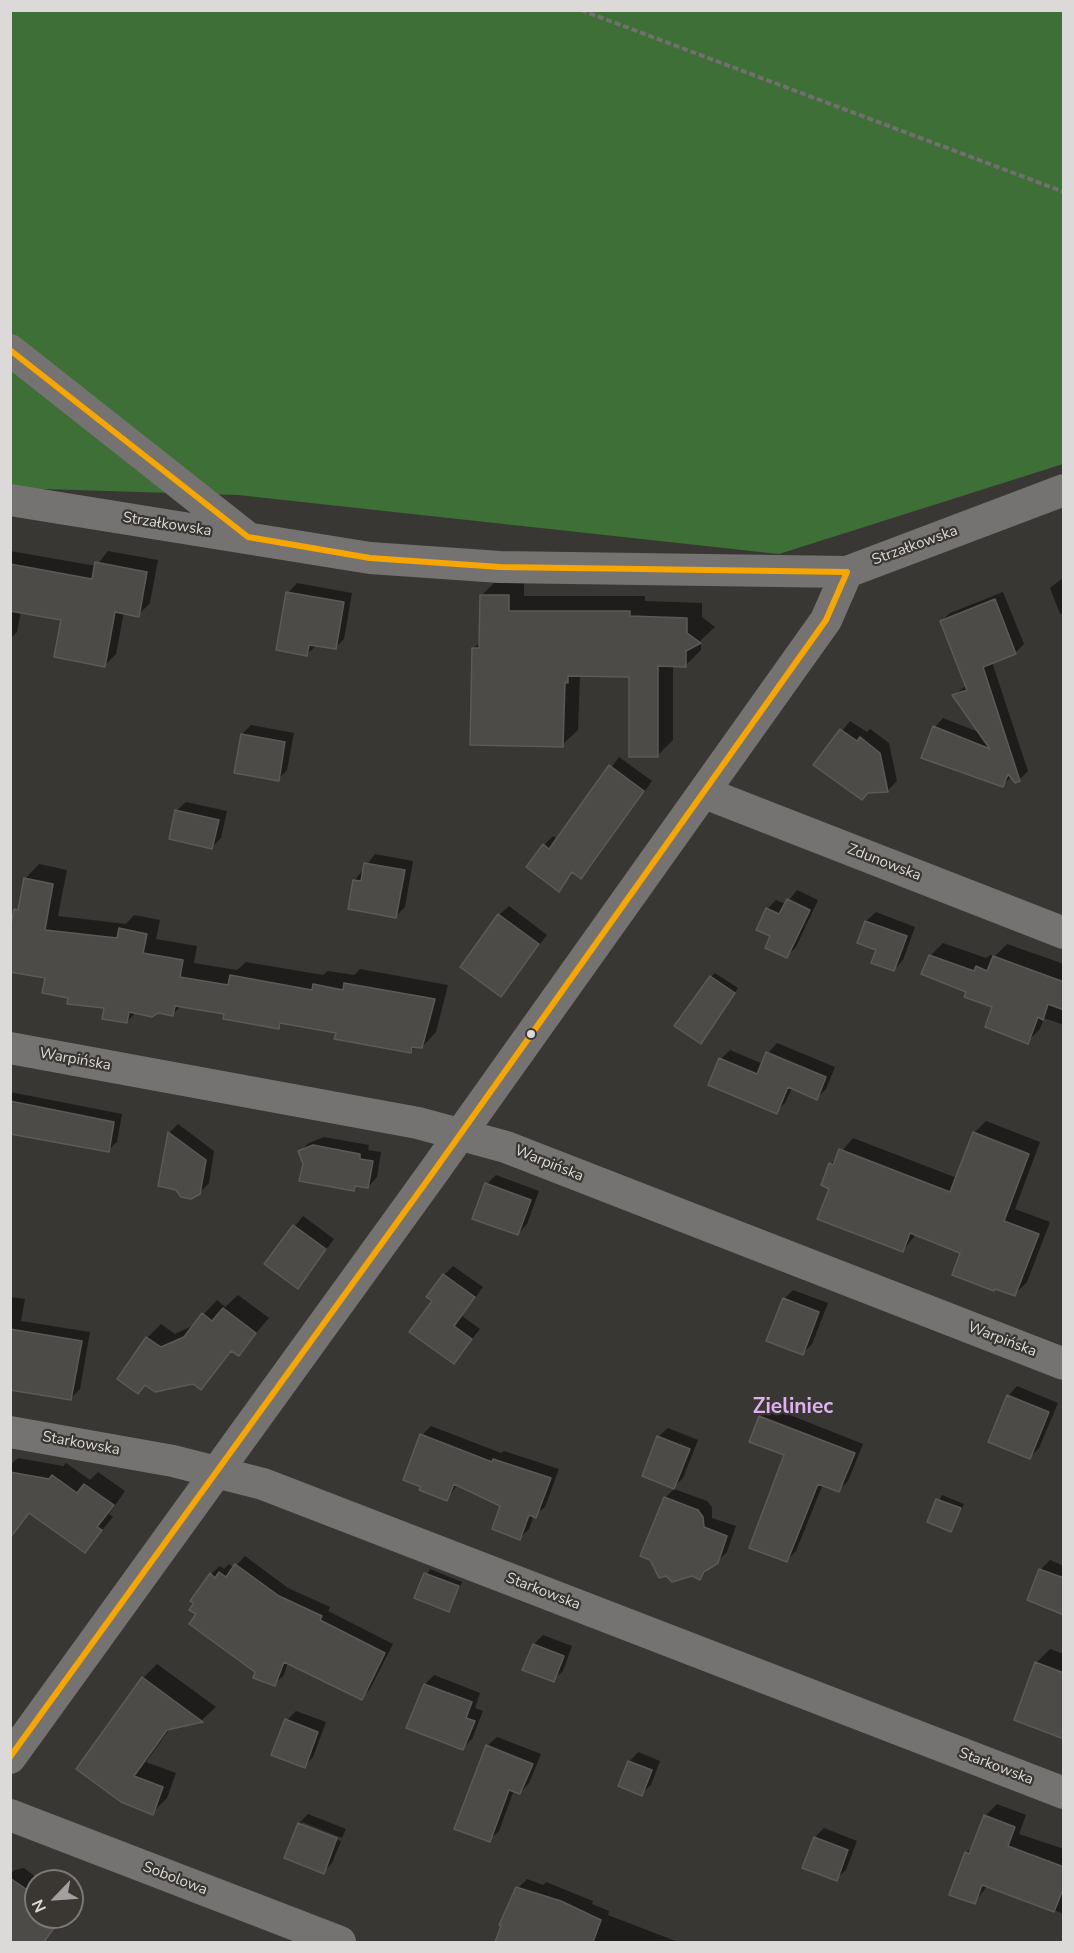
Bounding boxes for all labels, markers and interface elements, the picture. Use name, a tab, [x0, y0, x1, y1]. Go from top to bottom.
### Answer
street label: Strzałkowska	[121, 509, 213, 541]
street label: Strzałkowska	[870, 522, 960, 570]
street label: Zdunowska	[845, 841, 923, 885]
unlabelled marker	[525, 1028, 537, 1040]
street label: Warpińska	[38, 1045, 112, 1075]
street label: Warpińska	[512, 1142, 586, 1186]
street label: Warpińska	[965, 1319, 1039, 1361]
district label: Zieliniec	[753, 1395, 833, 1421]
street label: Starkowska	[41, 1428, 121, 1460]
street label: Starkowska	[503, 1570, 583, 1614]
street label: Starkowska	[956, 1745, 1036, 1789]
street label: Sobolowa	[140, 1858, 210, 1900]
north arrow	[24, 1869, 84, 1929]
text: N	[27, 1896, 52, 1916]

